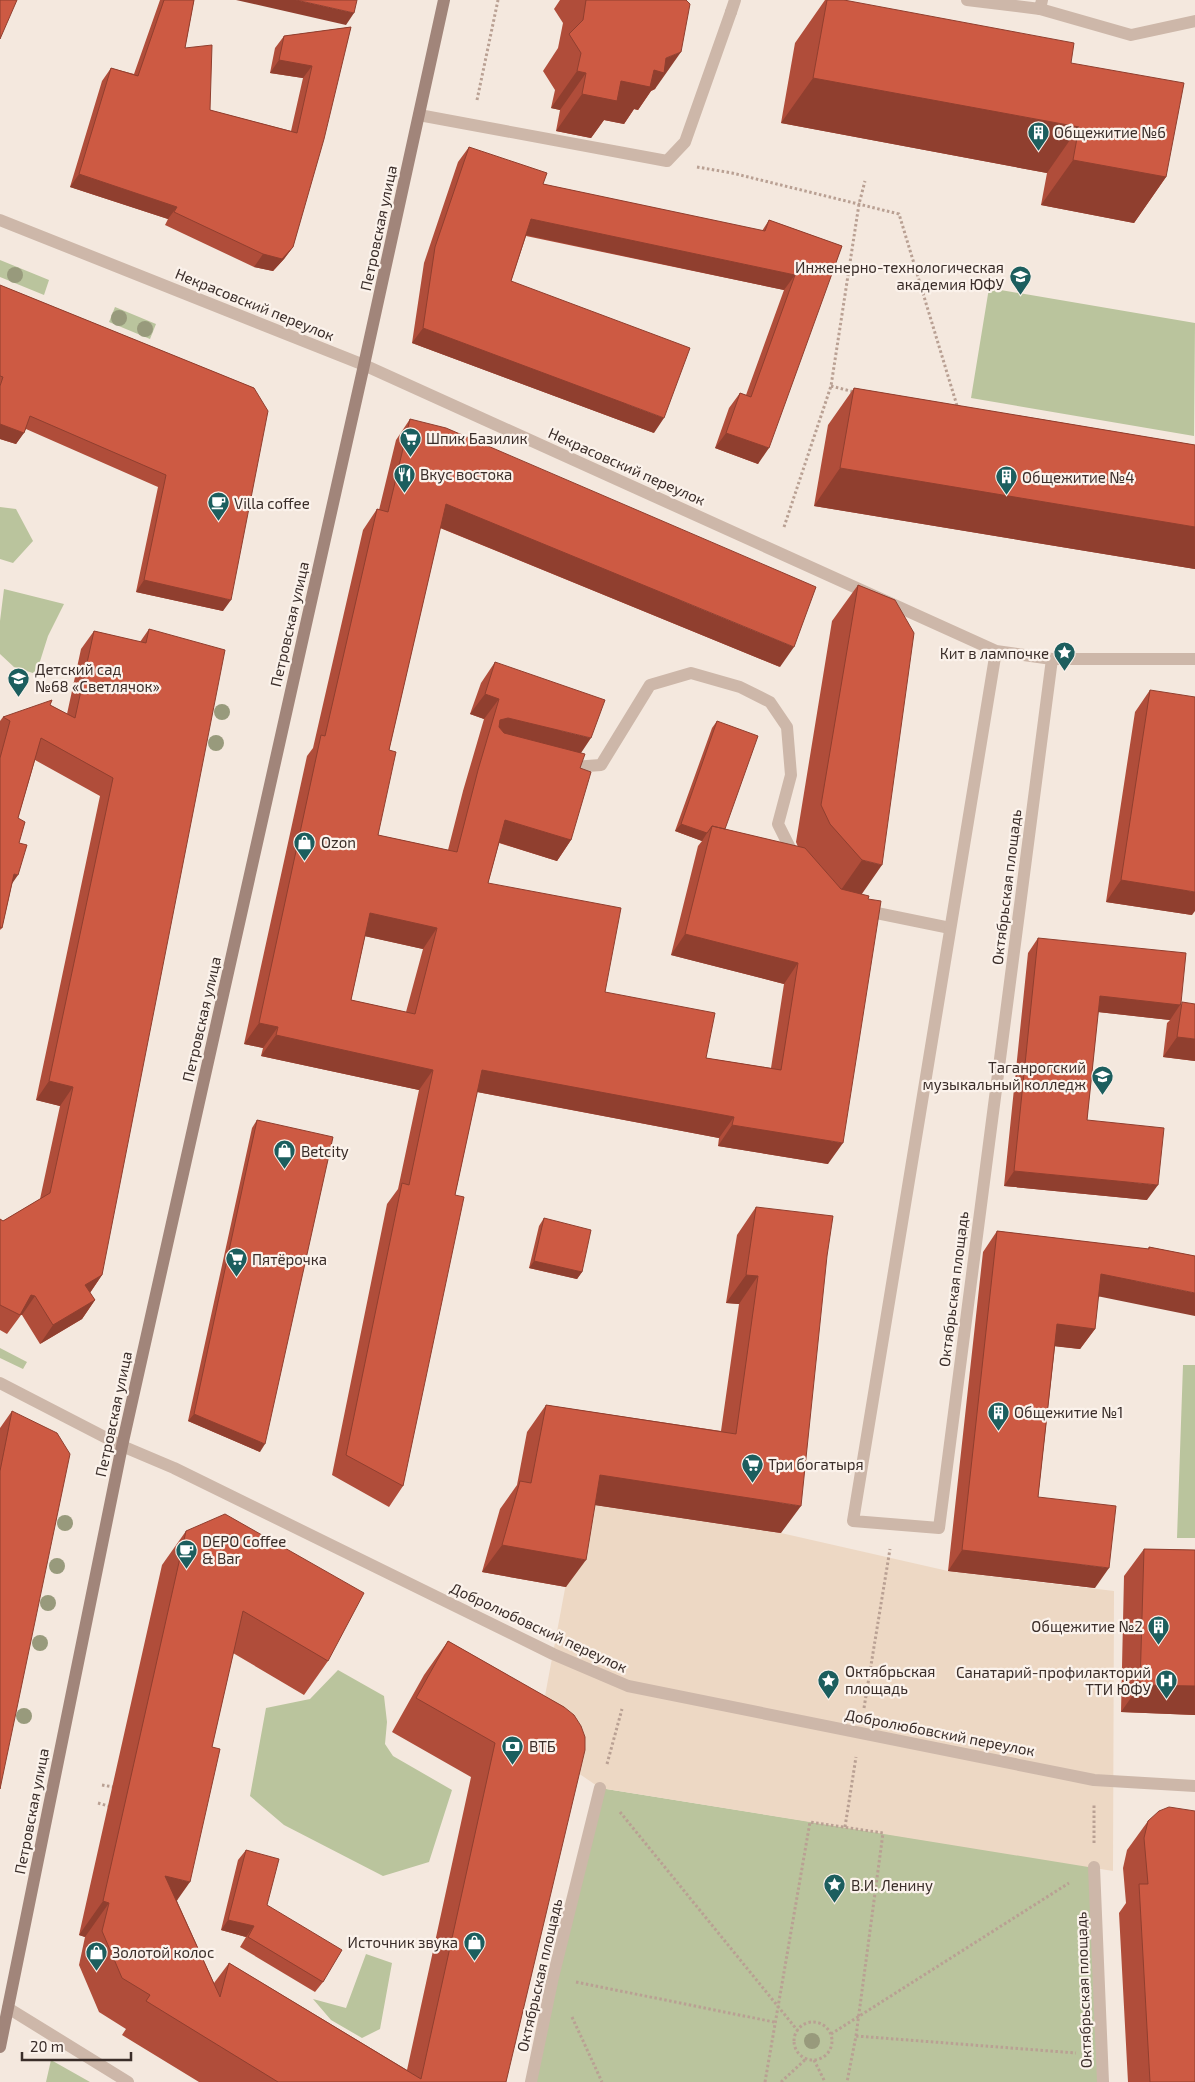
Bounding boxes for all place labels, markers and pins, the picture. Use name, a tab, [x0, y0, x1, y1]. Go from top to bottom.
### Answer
building icon: Общежитие №6	[1026, 120, 1050, 151]
place label: Общежитие №6	[1054, 123, 1166, 141]
place label: Инженерно-технологическая академия ЮФУ	[795, 258, 1005, 293]
school or university icon: Инженерно-технологическая академия ЮФУ	[1008, 264, 1032, 295]
supermarket icon: Шпик Базилик	[398, 426, 422, 457]
place label: Шпик Базилик	[426, 429, 528, 447]
restaurant icon: Вкус востока	[392, 462, 416, 493]
place label: Вкус востока	[420, 465, 512, 484]
building icon: Общежитие №4	[994, 465, 1018, 496]
place label: Общежитие №4	[1022, 468, 1135, 486]
cafe icon: Villa coffee	[206, 491, 230, 522]
place label: Villa coffee	[234, 494, 310, 512]
place icon: Кит в лампочке	[1053, 641, 1077, 672]
place label: Кит в лампочке	[940, 644, 1049, 662]
place label: Детский сад №68 «Светлячок»	[35, 660, 160, 695]
school or university icon: Детский сад №68 «Светлячок»	[7, 666, 31, 697]
shop icon: Ozon	[293, 830, 317, 861]
place label: Ozon	[321, 833, 356, 851]
place label: Таганрогский музыкальный колледж	[922, 1058, 1086, 1094]
school or university icon: Таганрогский музыкальный колледж	[1090, 1064, 1114, 1095]
shop icon: Betcity	[273, 1139, 297, 1170]
place label: Betcity	[301, 1142, 349, 1160]
supermarket icon: Пятёрочка	[224, 1247, 248, 1278]
place label: Пятёрочка	[252, 1250, 327, 1268]
building icon: Общежитие №1	[986, 1400, 1010, 1431]
place label: Общежитие №1	[1014, 1403, 1123, 1421]
supermarket icon: Три богатыря	[740, 1452, 764, 1483]
place label: Три богатыря	[768, 1455, 864, 1473]
place label: DEPO Coffee & Bar	[202, 1532, 286, 1567]
cafe icon: DEPO Coffee & Bar	[174, 1538, 198, 1569]
building icon: Общежитие №2	[1147, 1614, 1171, 1645]
place label: Общежитие №2	[1031, 1617, 1143, 1635]
place label: Октябрьская площадь	[845, 1662, 936, 1697]
place label: Санатарий-профилакторий ТТИ ЮФУ	[956, 1663, 1152, 1698]
place icon: Октябрьская площадь	[817, 1668, 841, 1699]
hospital icon: Санатарий-профилакторий ТТИ ЮФУ	[1155, 1669, 1179, 1700]
bank icon: ВТБ	[501, 1734, 525, 1765]
place label: ВТБ	[529, 1737, 556, 1755]
place icon: В.И. Ленину	[823, 1873, 847, 1904]
place label: В.И. Ленину	[851, 1876, 933, 1895]
shop icon: Источник звука	[462, 1930, 486, 1961]
place label: Источник звука	[348, 1933, 458, 1952]
shop icon: Золотой колос	[84, 1940, 108, 1971]
place label: Золотой колос	[112, 1943, 214, 1961]

